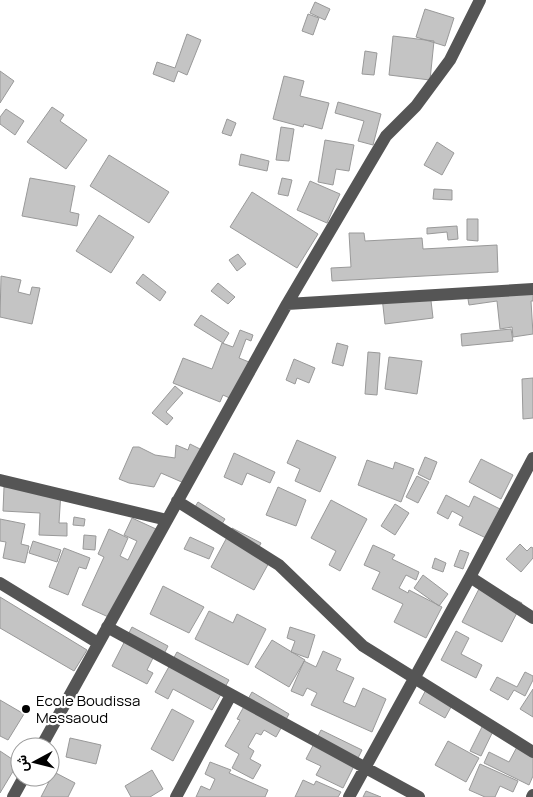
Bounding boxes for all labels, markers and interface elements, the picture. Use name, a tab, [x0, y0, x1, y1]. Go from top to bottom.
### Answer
place label: Ecole Boudissa Messaoud	[36, 690, 140, 728]
marker: Ecole Boudissa Messaoud	[20, 703, 32, 715]
north arrow	[10, 737, 60, 787]
text: ش	[11, 754, 32, 773]

